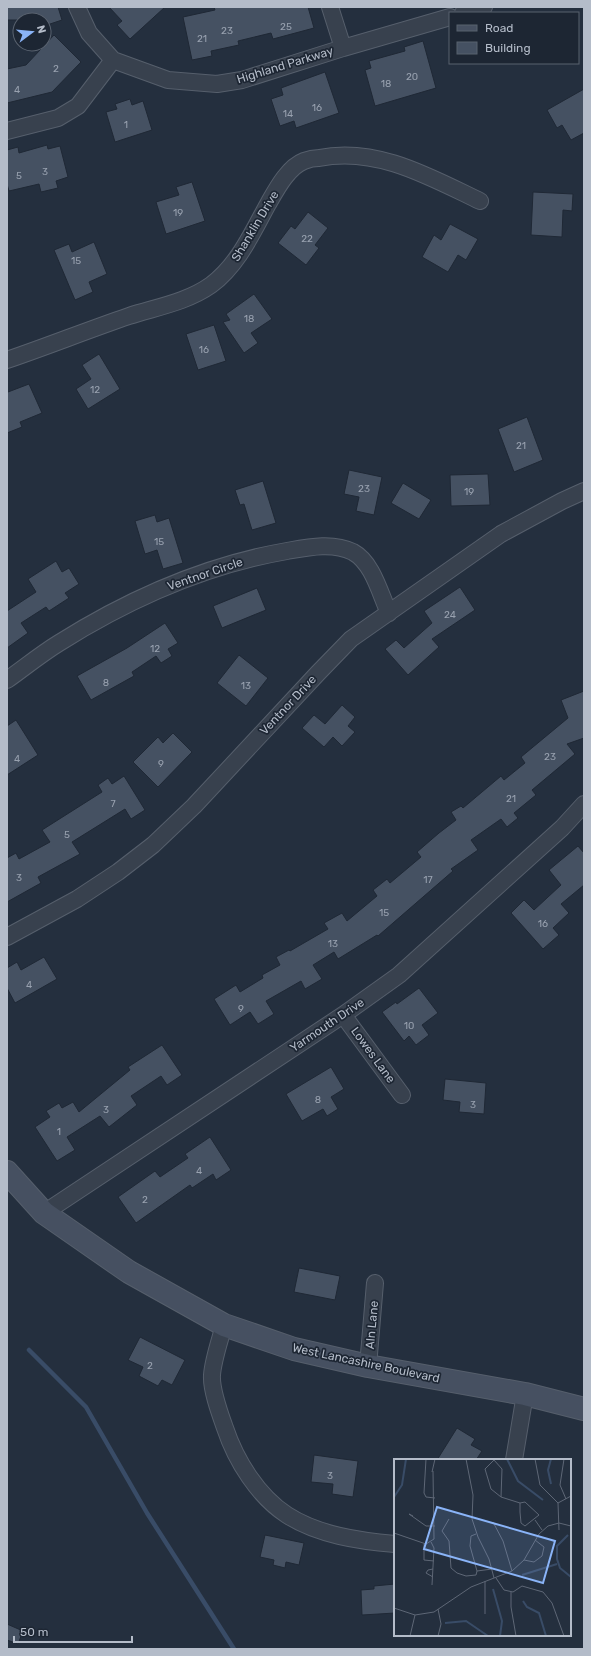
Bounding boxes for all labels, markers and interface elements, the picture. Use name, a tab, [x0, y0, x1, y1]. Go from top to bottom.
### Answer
north arrow	[12, 12, 52, 52]
legend	[449, 12, 579, 64]
house number: 25	[280, 21, 292, 33]
text: Road	[485, 21, 513, 35]
text: N	[34, 24, 48, 35]
house number: 23	[221, 25, 233, 37]
house number: 21	[197, 33, 207, 45]
text: Building	[485, 41, 531, 55]
street label: Highland Parkway	[235, 44, 335, 86]
house number: 2	[53, 63, 59, 75]
house number: 20	[406, 71, 418, 83]
house number: 18	[381, 78, 391, 90]
house number: 4	[14, 84, 20, 96]
house number: 16	[312, 102, 322, 114]
house number: 14	[283, 108, 293, 120]
house number: 1	[124, 119, 128, 131]
house number: 3	[42, 166, 48, 178]
house number: 5	[16, 170, 22, 182]
street label: Shanklin Drive	[228, 188, 282, 264]
house number: 19	[173, 207, 183, 219]
house number: 22	[301, 233, 313, 245]
house number: 15	[71, 255, 81, 267]
house number: 18	[244, 313, 254, 325]
house number: 16	[199, 344, 209, 356]
house number: 12	[90, 384, 100, 396]
house number: 21	[516, 440, 526, 452]
house number: 23	[358, 483, 370, 495]
house number: 19	[464, 486, 474, 498]
house number: 15	[154, 536, 164, 548]
street label: Ventnor Circle	[165, 554, 245, 593]
house number: 24	[444, 609, 456, 621]
house number: 12	[150, 643, 160, 655]
street label: Ventnor Drive	[257, 672, 319, 738]
house number: 8	[103, 677, 109, 689]
house number: 13	[241, 680, 251, 692]
house number: 23	[544, 751, 556, 763]
house number: 4	[14, 753, 20, 765]
house number: 9	[158, 758, 164, 770]
house number: 21	[506, 793, 516, 805]
house number: 7	[110, 798, 116, 810]
house number: 5	[64, 829, 70, 841]
house number: 3	[16, 872, 22, 884]
house number: 17	[423, 874, 433, 886]
house number: 15	[379, 907, 389, 919]
house number: 16	[538, 918, 548, 930]
house number: 13	[328, 938, 338, 950]
house number: 4	[26, 979, 32, 991]
street label: Yarmouth Drive	[287, 995, 367, 1055]
house number: 9	[238, 1003, 244, 1015]
house number: 10	[404, 1020, 414, 1032]
street label: Lowes Lane	[348, 1024, 398, 1086]
house number: 8	[315, 1094, 321, 1106]
house number: 3	[470, 1099, 476, 1111]
house number: 3	[103, 1104, 109, 1116]
house number: 1	[57, 1126, 61, 1138]
house number: 4	[196, 1165, 202, 1177]
house number: 2	[142, 1194, 148, 1206]
street label: Aln Lane	[363, 1300, 381, 1350]
street label: West Lancashire Boulevard	[291, 1341, 441, 1385]
house number: 2	[147, 1360, 153, 1372]
inset map	[394, 1459, 571, 1636]
house number: 3	[327, 1470, 333, 1482]
scale bar	[14, 1618, 132, 1644]
text: 50 m	[20, 1625, 48, 1639]

